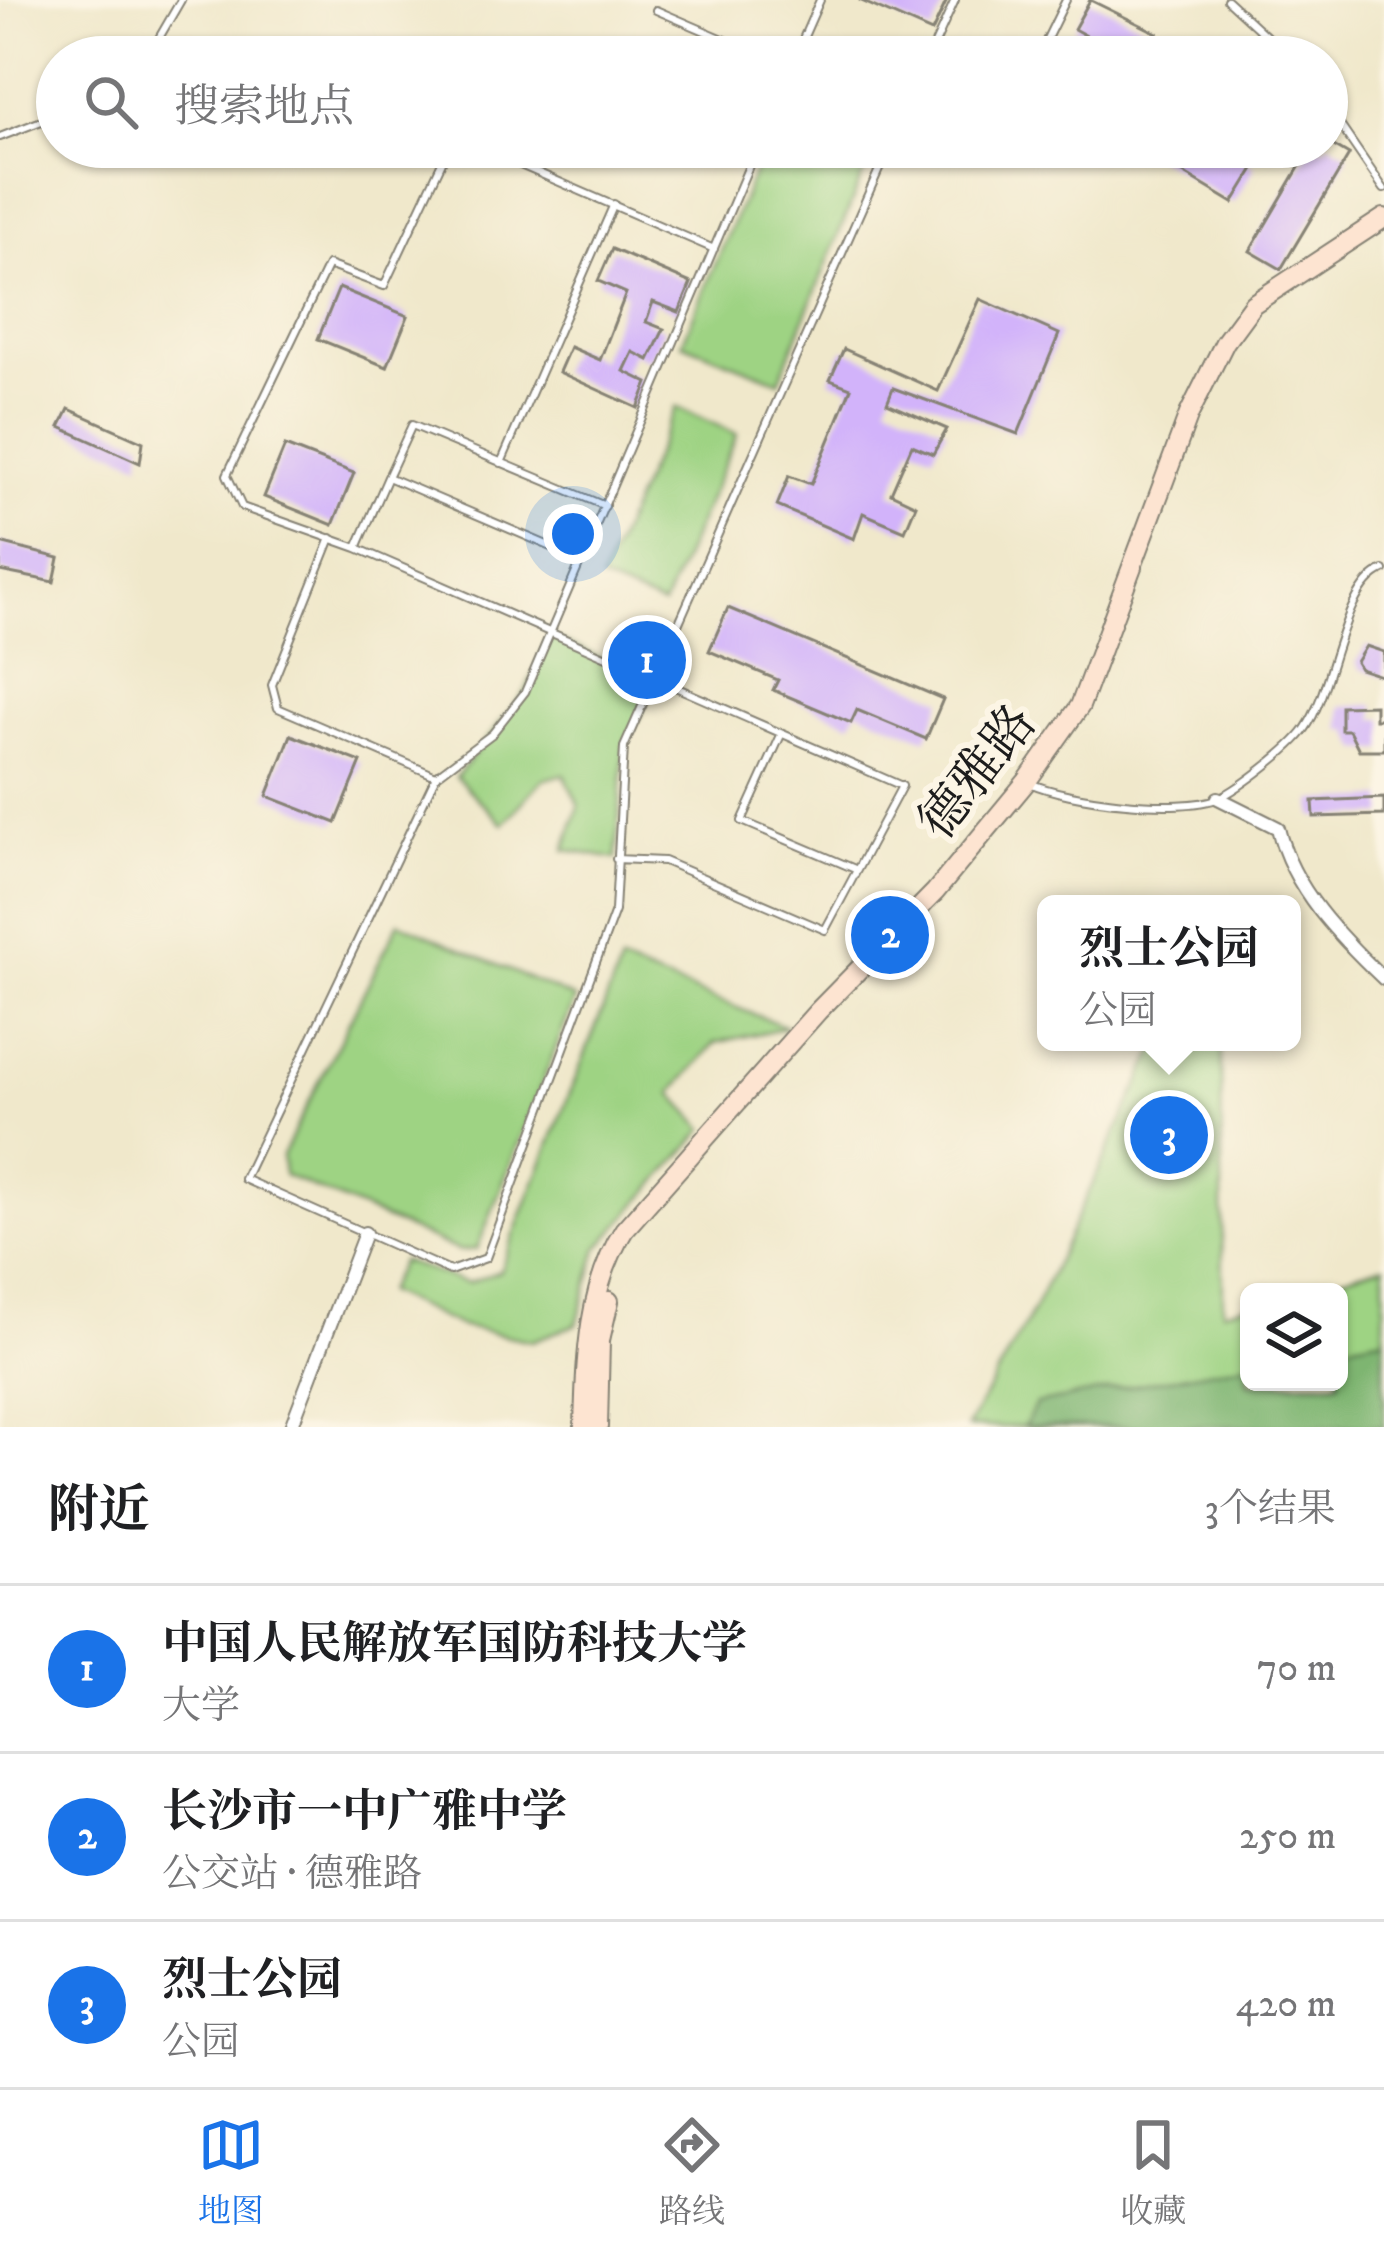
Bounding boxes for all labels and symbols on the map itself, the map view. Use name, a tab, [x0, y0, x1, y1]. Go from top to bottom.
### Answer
your location	[543, 504, 603, 564]
pin: 1	[608, 615, 686, 705]
street label: 德雅路	[906, 693, 1051, 853]
pin: 2	[851, 890, 929, 980]
pin: 3	[1130, 1090, 1208, 1180]

